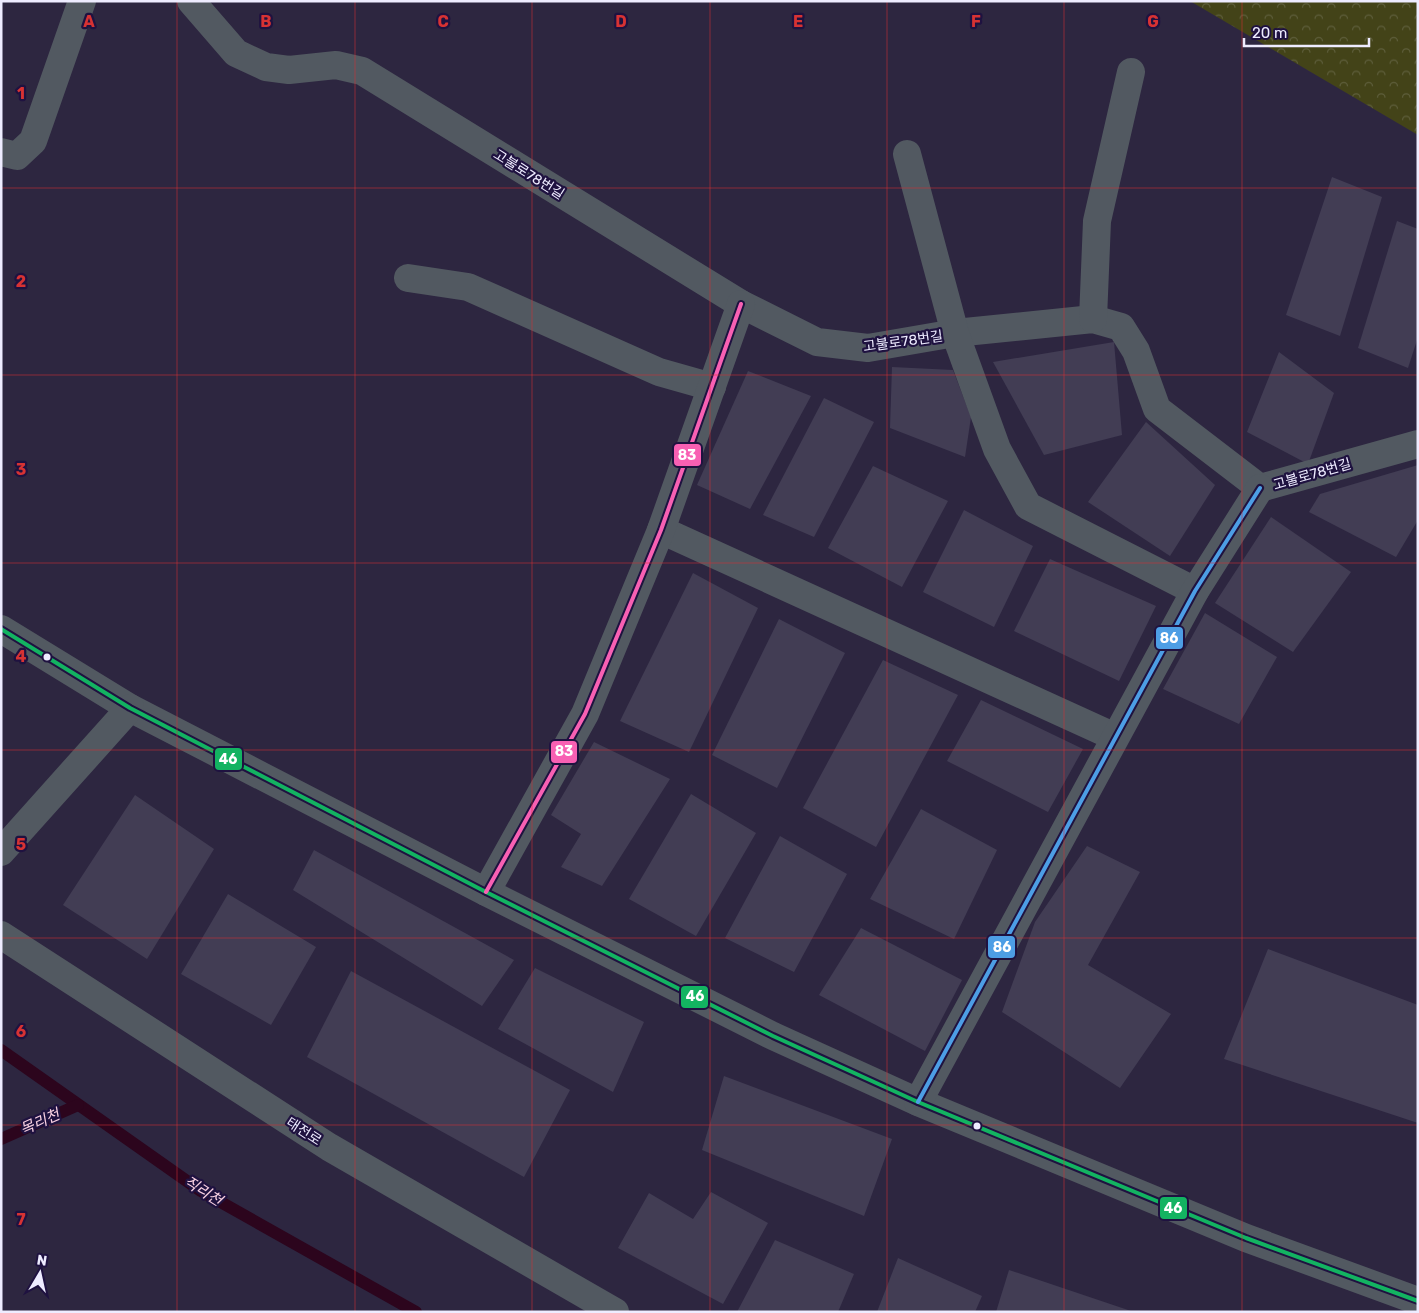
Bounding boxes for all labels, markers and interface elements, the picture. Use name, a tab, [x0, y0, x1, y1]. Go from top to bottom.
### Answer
text: A	[83, 12, 95, 31]
text: B	[260, 12, 272, 31]
text: C	[437, 12, 449, 31]
text: D	[615, 12, 627, 31]
text: E	[793, 12, 803, 31]
text: F	[971, 12, 981, 31]
text: G	[1147, 12, 1159, 31]
scale bar	[1244, 15, 1369, 47]
text: 20 m	[1252, 24, 1287, 42]
text: 1	[17, 84, 25, 103]
street label: 고불로78번길	[490, 146, 567, 203]
text: 2	[16, 272, 26, 291]
street label: 고불로78번길	[862, 327, 944, 356]
line badge: 83	[673, 443, 702, 467]
text: 83	[678, 447, 696, 464]
street label: 고불로78번길	[1271, 455, 1353, 494]
text: 3	[16, 460, 26, 479]
line badge: 86	[1155, 626, 1184, 650]
text: 86	[1160, 630, 1178, 647]
text: 4	[16, 647, 27, 666]
unlabelled marker	[42, 652, 52, 662]
line badge: 83	[550, 740, 578, 764]
text: 83	[555, 743, 573, 760]
line badge: 46	[214, 747, 243, 771]
text: 46	[219, 751, 237, 768]
text: 5	[16, 835, 26, 854]
line badge: 86	[987, 935, 1016, 959]
text: 86	[993, 939, 1011, 956]
line badge: 46	[680, 985, 709, 1009]
text: 46	[686, 988, 704, 1005]
text: 6	[16, 1022, 26, 1041]
water label: 목리천	[17, 1104, 65, 1139]
street label: 태전로	[283, 1114, 325, 1149]
unlabelled marker	[972, 1121, 982, 1131]
water label: 직리천	[181, 1172, 227, 1211]
line badge: 46	[1159, 1196, 1188, 1220]
text: 46	[1164, 1200, 1182, 1217]
text: 7	[16, 1210, 26, 1229]
north arrow	[15, 1248, 65, 1298]
text: N	[36, 1251, 48, 1270]

